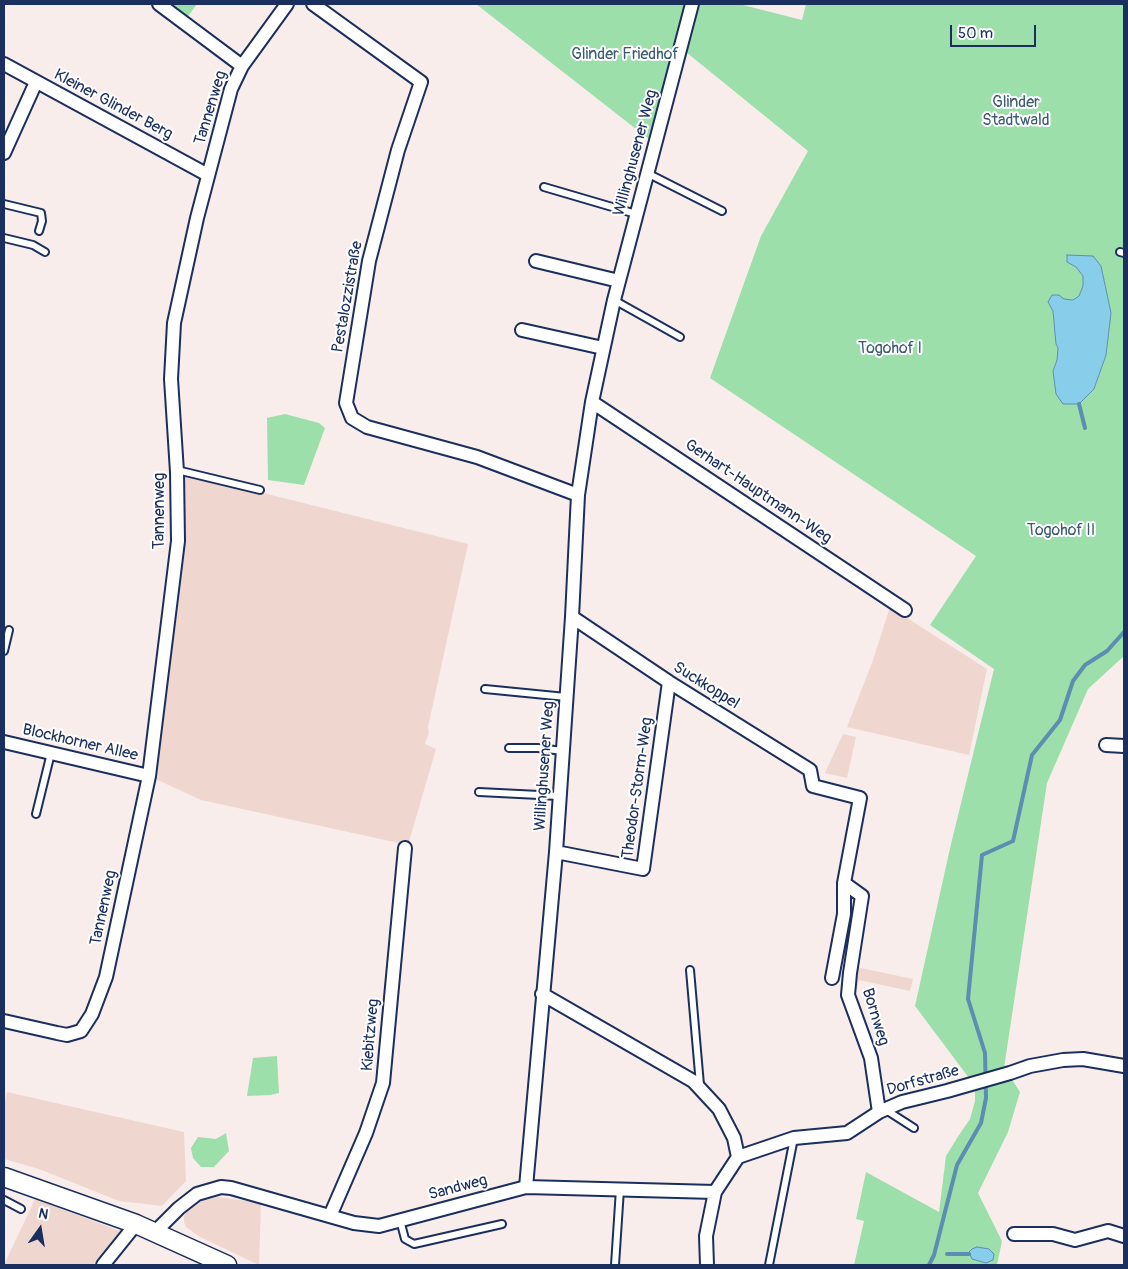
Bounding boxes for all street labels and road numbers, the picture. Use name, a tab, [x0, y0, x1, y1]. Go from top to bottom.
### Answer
street label: Kleiner Glinder Berg	[50, 66, 176, 144]
street label: Tannenweg	[191, 69, 231, 147]
street label: Willinghusener Weg	[610, 88, 662, 218]
street label: Pestalozzistraße	[329, 240, 367, 354]
street label: Gerhart-Hauptmann-Weg	[681, 436, 835, 548]
street label: Tannenweg	[150, 473, 170, 549]
street label: Suckkoppel	[669, 658, 743, 714]
street label: Willinghusener Weg	[531, 700, 559, 832]
street label: Theodor-Storm-Weg	[619, 716, 657, 860]
street label: Blockhorner Allee	[20, 720, 140, 766]
street label: Tannenweg	[87, 869, 121, 947]
street label: Bornweg	[857, 986, 893, 1048]
street label: Kiebitzweg	[358, 998, 384, 1072]
street label: Dorfstraße	[885, 1062, 961, 1100]
street label: Sandweg	[427, 1171, 489, 1205]

